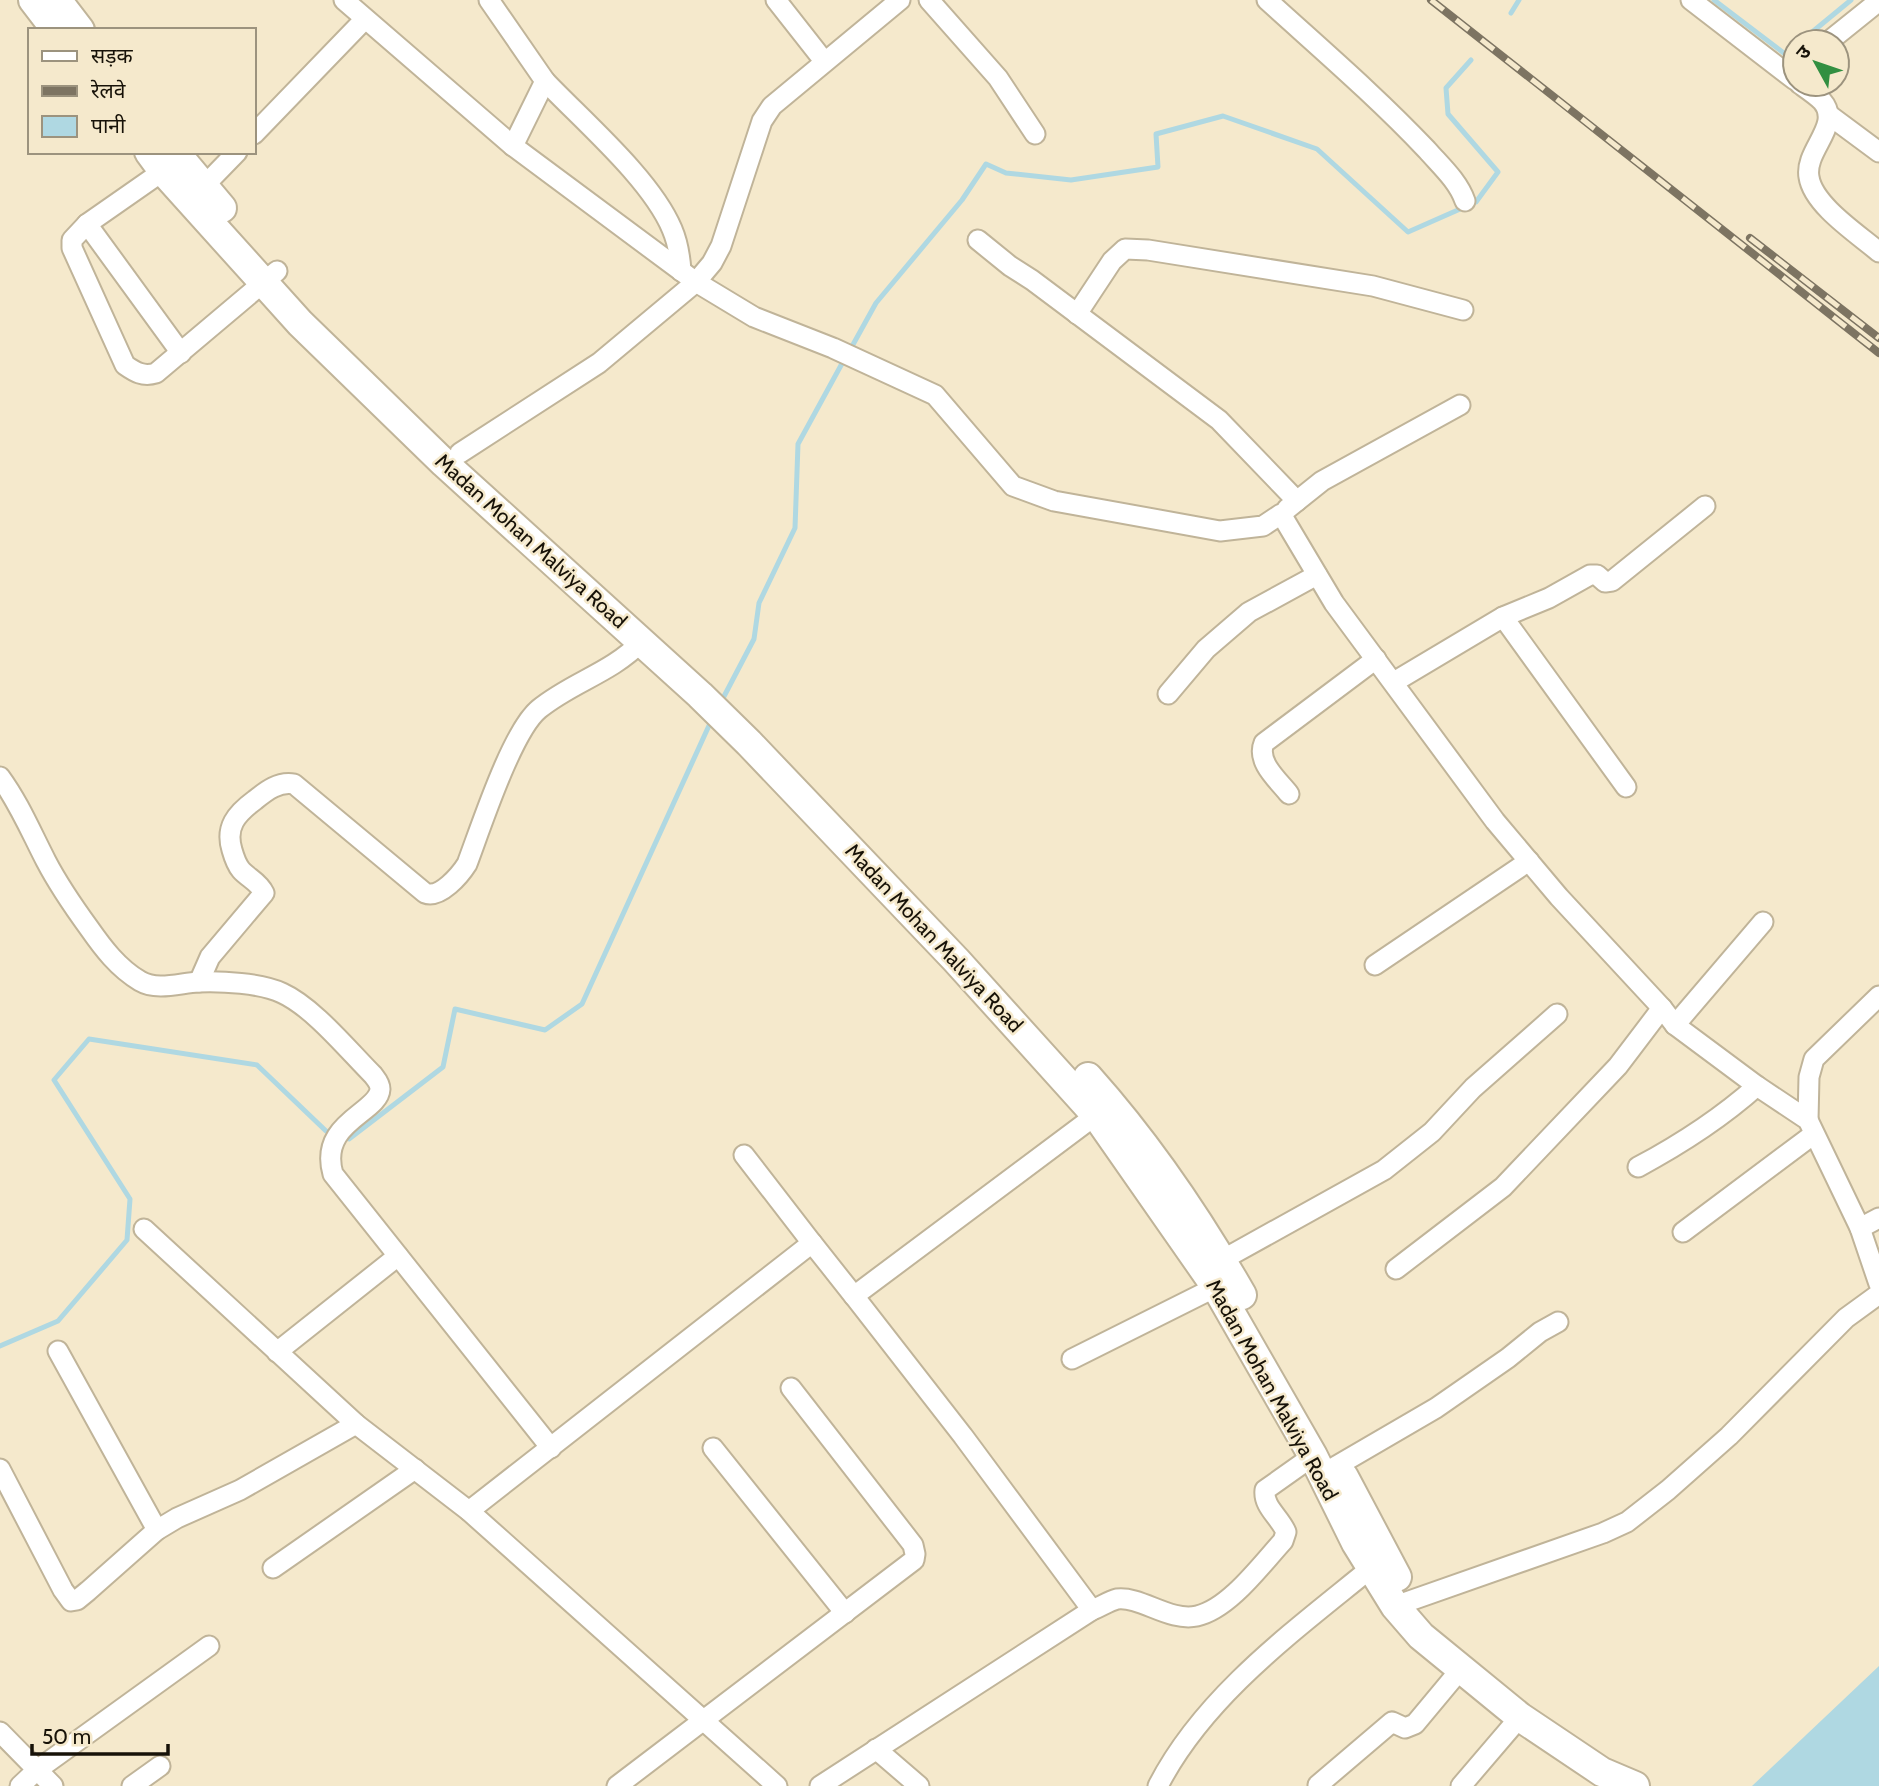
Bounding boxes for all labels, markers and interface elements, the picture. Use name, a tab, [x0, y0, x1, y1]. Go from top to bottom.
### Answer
legend	[28, 28, 256, 154]
north arrow	[1781, 28, 1851, 98]
text: उ	[1791, 40, 1816, 64]
text: सड़क	[91, 43, 133, 68]
text: रेलवे	[90, 78, 126, 103]
text: पानी	[91, 113, 126, 138]
street label: Madan Mohan Malviya Road	[430, 448, 632, 633]
street label: Madan Mohan Malviya Road	[840, 838, 1028, 1037]
street label: Madan Mohan Malviya Road	[1201, 1275, 1344, 1505]
scale bar	[32, 1712, 168, 1756]
text: 50 m	[42, 1724, 91, 1749]

